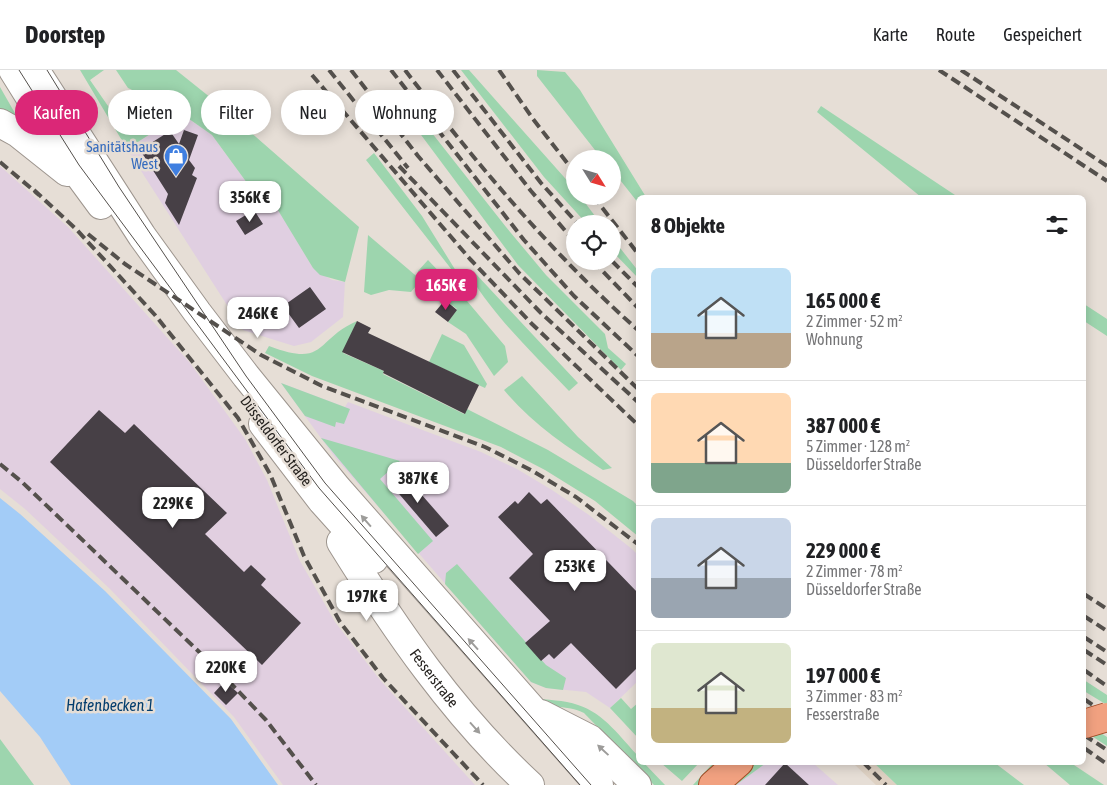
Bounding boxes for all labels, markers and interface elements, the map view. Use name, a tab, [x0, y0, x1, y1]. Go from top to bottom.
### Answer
text: Doorstep	[25, 21, 106, 48]
text: Karte	[873, 24, 908, 45]
text: Route	[936, 24, 975, 45]
text: Gespeichert	[1003, 24, 1082, 45]
chip: Kaufen	[15, 90, 98, 135]
chip: Mieten	[108, 90, 191, 135]
chip: Filter	[201, 90, 271, 135]
chip: Neu	[281, 90, 345, 135]
chip: Wohnung	[355, 90, 454, 135]
place label: Sanitätshaus West	[86, 138, 158, 172]
shop icon: Sanitätshaus West	[163, 143, 189, 177]
north arrow	[566, 150, 621, 205]
map controls	[566, 150, 621, 270]
pin: 356K €	[209, 180, 291, 223]
text: 356K €	[230, 188, 270, 206]
icon: filters	[1043, 211, 1071, 239]
text: 8 Objekte	[651, 213, 725, 237]
button: locate	[566, 215, 621, 270]
pin: 165K €	[405, 268, 487, 311]
text: 165K €	[426, 276, 466, 294]
icon: home	[691, 288, 751, 348]
text: 165 000 €	[806, 288, 880, 312]
pin: 246K €	[217, 296, 299, 339]
text: 246K €	[238, 304, 278, 322]
text: 2 Zimmer · 52 m²	[806, 312, 903, 330]
text: Wohnung	[806, 330, 863, 348]
street label: Düsseldorfer Straße	[237, 392, 316, 489]
icon: home	[691, 413, 751, 473]
text: 387 000 €	[806, 413, 880, 437]
text: 5 Zimmer · 128 m²	[806, 437, 910, 455]
text: Düsseldorfer Straße	[806, 455, 922, 473]
pin: 387K €	[377, 462, 459, 504]
text: 387K €	[398, 469, 438, 487]
pin: 229K €	[132, 486, 214, 529]
text: 229K €	[153, 494, 193, 512]
one-way arrow	[360, 516, 372, 528]
icon: home	[691, 538, 751, 598]
text: 229 000 €	[806, 538, 880, 562]
pin: 253K €	[534, 550, 616, 592]
text: 253K €	[555, 557, 595, 575]
text: 2 Zimmer · 78 m²	[806, 562, 903, 580]
pin: 197K €	[326, 580, 408, 622]
text: Düsseldorfer Straße	[806, 580, 922, 598]
text: 197K €	[347, 587, 387, 605]
one-way arrow	[467, 638, 479, 650]
street label: Fesserstraße	[407, 645, 462, 711]
pin: 220K €	[185, 650, 267, 693]
text: 220K €	[206, 658, 246, 676]
icon: home	[691, 663, 751, 723]
text: 197 000 €	[806, 663, 880, 687]
text: 3 Zimmer · 83 m²	[806, 687, 903, 705]
water label: Hafenbecken 1	[66, 696, 154, 714]
text: Fesserstraße	[806, 705, 880, 723]
one-way arrow	[469, 721, 481, 733]
one-way arrow	[598, 744, 610, 756]

